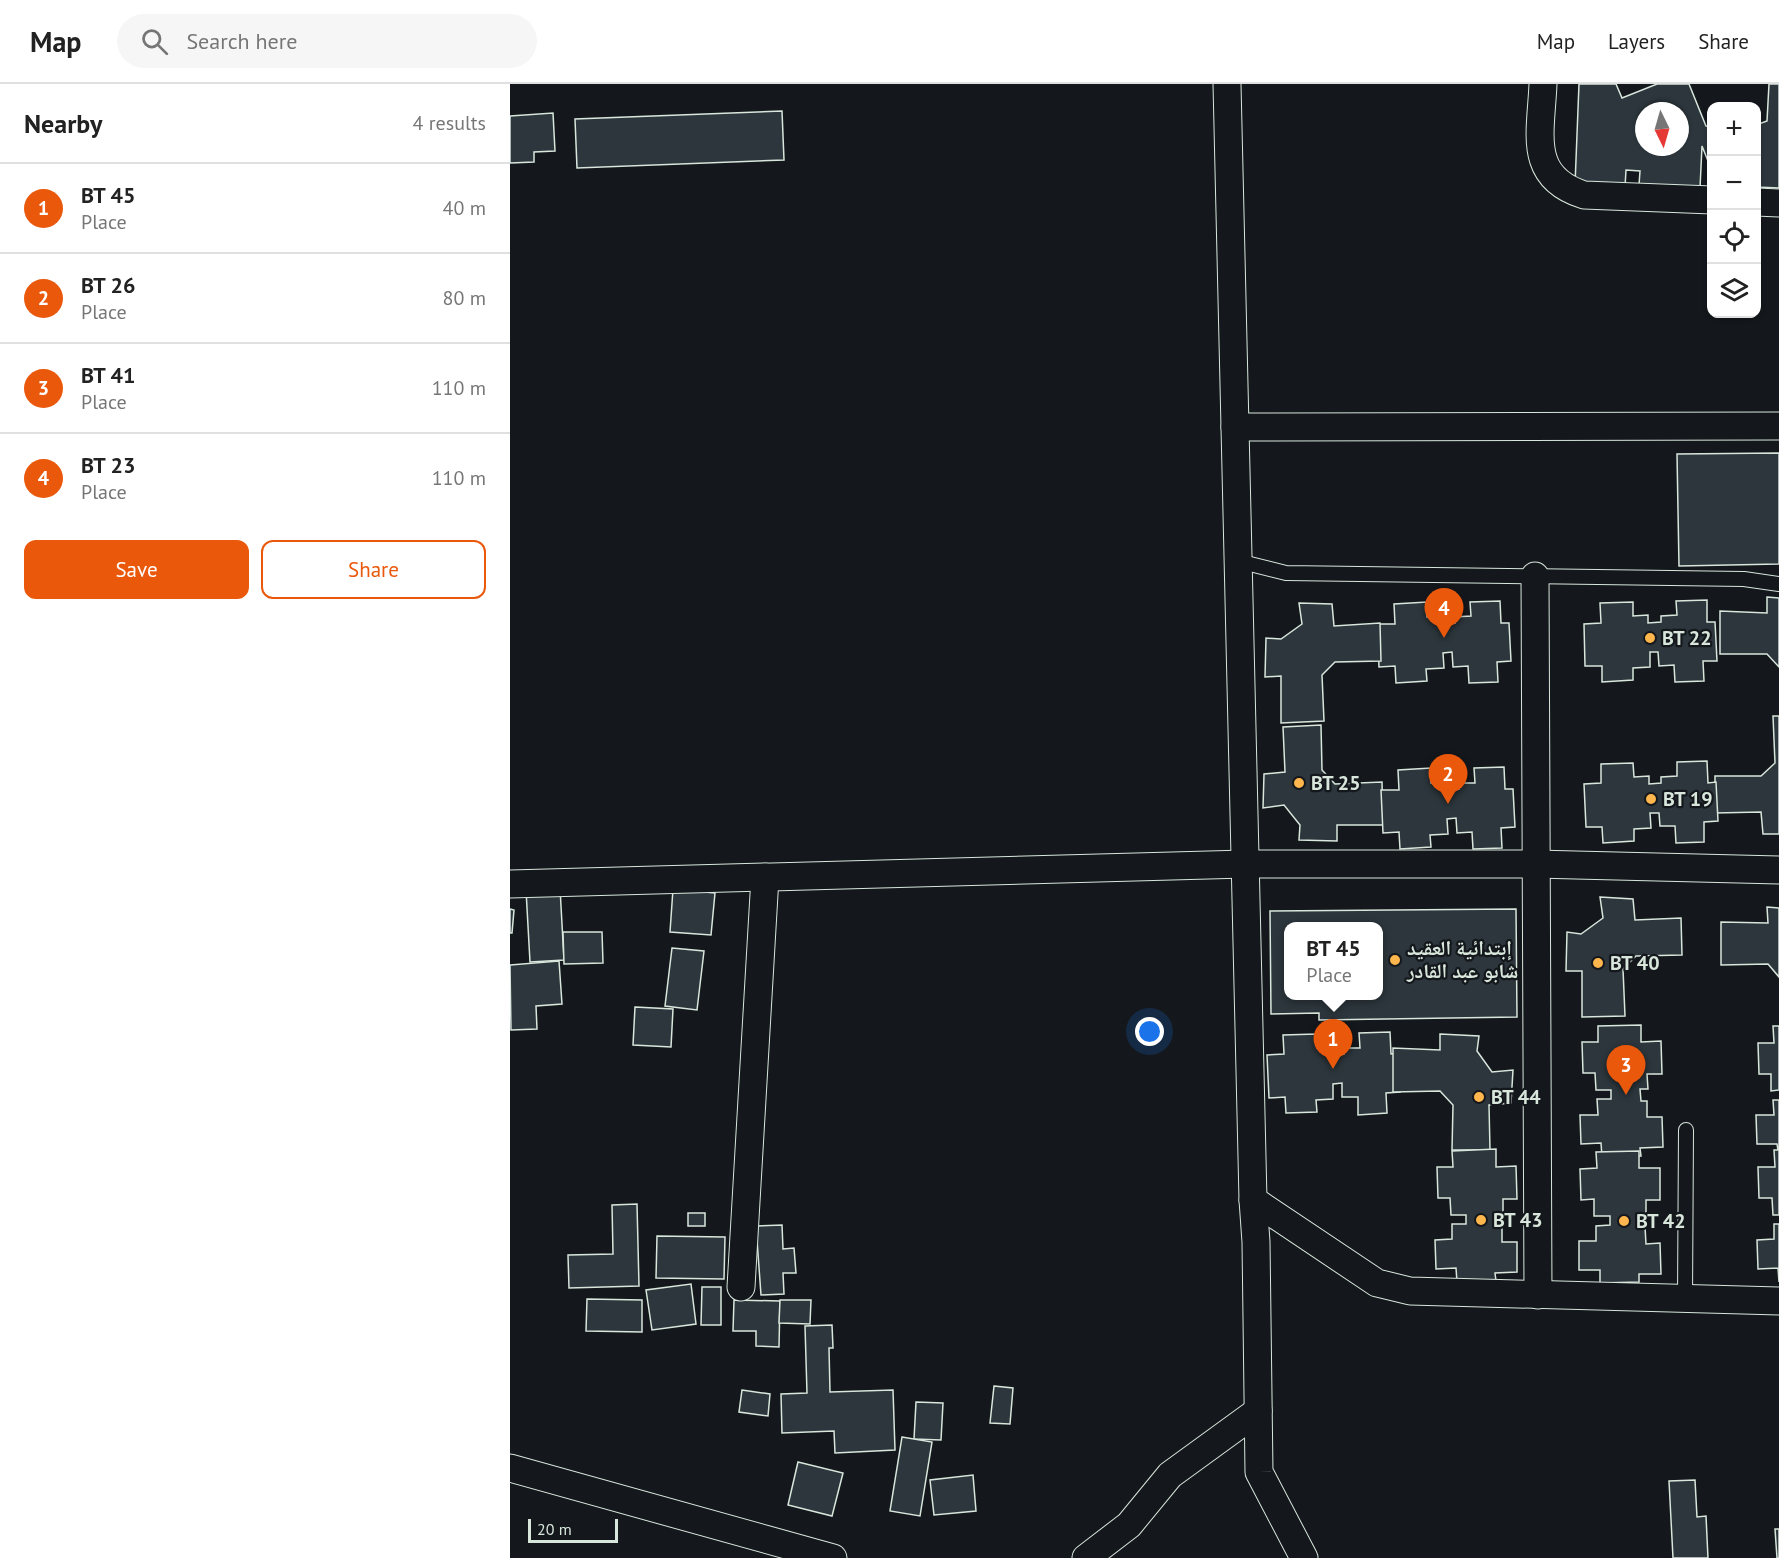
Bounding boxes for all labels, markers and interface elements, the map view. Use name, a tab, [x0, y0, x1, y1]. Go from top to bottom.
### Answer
search box	[117, 14, 537, 68]
text: Map	[30, 23, 81, 60]
icon: search	[138, 25, 171, 58]
text: Search here	[186, 27, 297, 55]
text: Map	[1537, 28, 1575, 55]
text: Layers	[1608, 28, 1665, 55]
text: Share	[1698, 28, 1749, 55]
north arrow	[1635, 102, 1689, 156]
map controls	[1707, 102, 1761, 318]
button: +	[1707, 102, 1761, 156]
text: Nearby	[24, 107, 102, 140]
text: 4 results	[413, 110, 486, 136]
button: −	[1707, 156, 1761, 210]
text: BT 45	[81, 181, 135, 209]
text: 1	[38, 195, 49, 221]
text: 40 m	[443, 195, 486, 221]
text: Place	[81, 209, 127, 235]
button: locate	[1707, 210, 1761, 264]
button: layers	[1707, 264, 1761, 318]
text: BT 26	[81, 271, 135, 299]
text: 2	[38, 285, 49, 311]
text: 80 m	[443, 285, 486, 311]
text: Place	[81, 299, 127, 325]
text: BT 41	[81, 361, 135, 389]
text: 3	[38, 375, 49, 401]
text: 110 m	[432, 375, 486, 401]
text: Place	[81, 389, 127, 415]
text: BT 23	[81, 451, 135, 479]
text: 4	[38, 465, 49, 491]
text: 110 m	[432, 465, 486, 491]
text: Place	[81, 479, 127, 505]
button: Save	[24, 540, 249, 599]
button: Share	[261, 540, 486, 599]
pin: 4	[1424, 588, 1464, 638]
place label: BT 22	[1662, 625, 1712, 651]
marker: BT 22	[1643, 631, 1657, 645]
pin: 2	[1428, 754, 1468, 804]
place label: BT 25	[1311, 770, 1361, 796]
marker: BT 25	[1292, 776, 1306, 790]
place label: BT 19	[1663, 786, 1713, 812]
marker: BT 19	[1644, 792, 1658, 806]
popup	[1284, 922, 1383, 1000]
text: BT 45	[1306, 934, 1361, 962]
place label: إبتدائية العقيد شابو عبد القادر	[1406, 935, 1518, 984]
place label: BT 40	[1610, 950, 1660, 976]
marker: إبتدائية العقيد شابو عبد القادر	[1388, 953, 1402, 967]
marker: BT 40	[1591, 956, 1605, 970]
text: Place	[1306, 962, 1352, 988]
your location	[1135, 1017, 1164, 1046]
pin: 1	[1314, 1020, 1352, 1069]
pin: 3	[1606, 1046, 1646, 1095]
place label: BT 44	[1491, 1084, 1541, 1110]
marker: BT 44	[1472, 1090, 1486, 1104]
place label: BT 43	[1493, 1207, 1543, 1233]
place label: BT 42	[1636, 1208, 1686, 1234]
marker: BT 43	[1474, 1213, 1488, 1227]
marker: BT 42	[1617, 1214, 1631, 1228]
scale bar	[528, 1516, 618, 1544]
text: 20 m	[537, 1519, 572, 1539]

